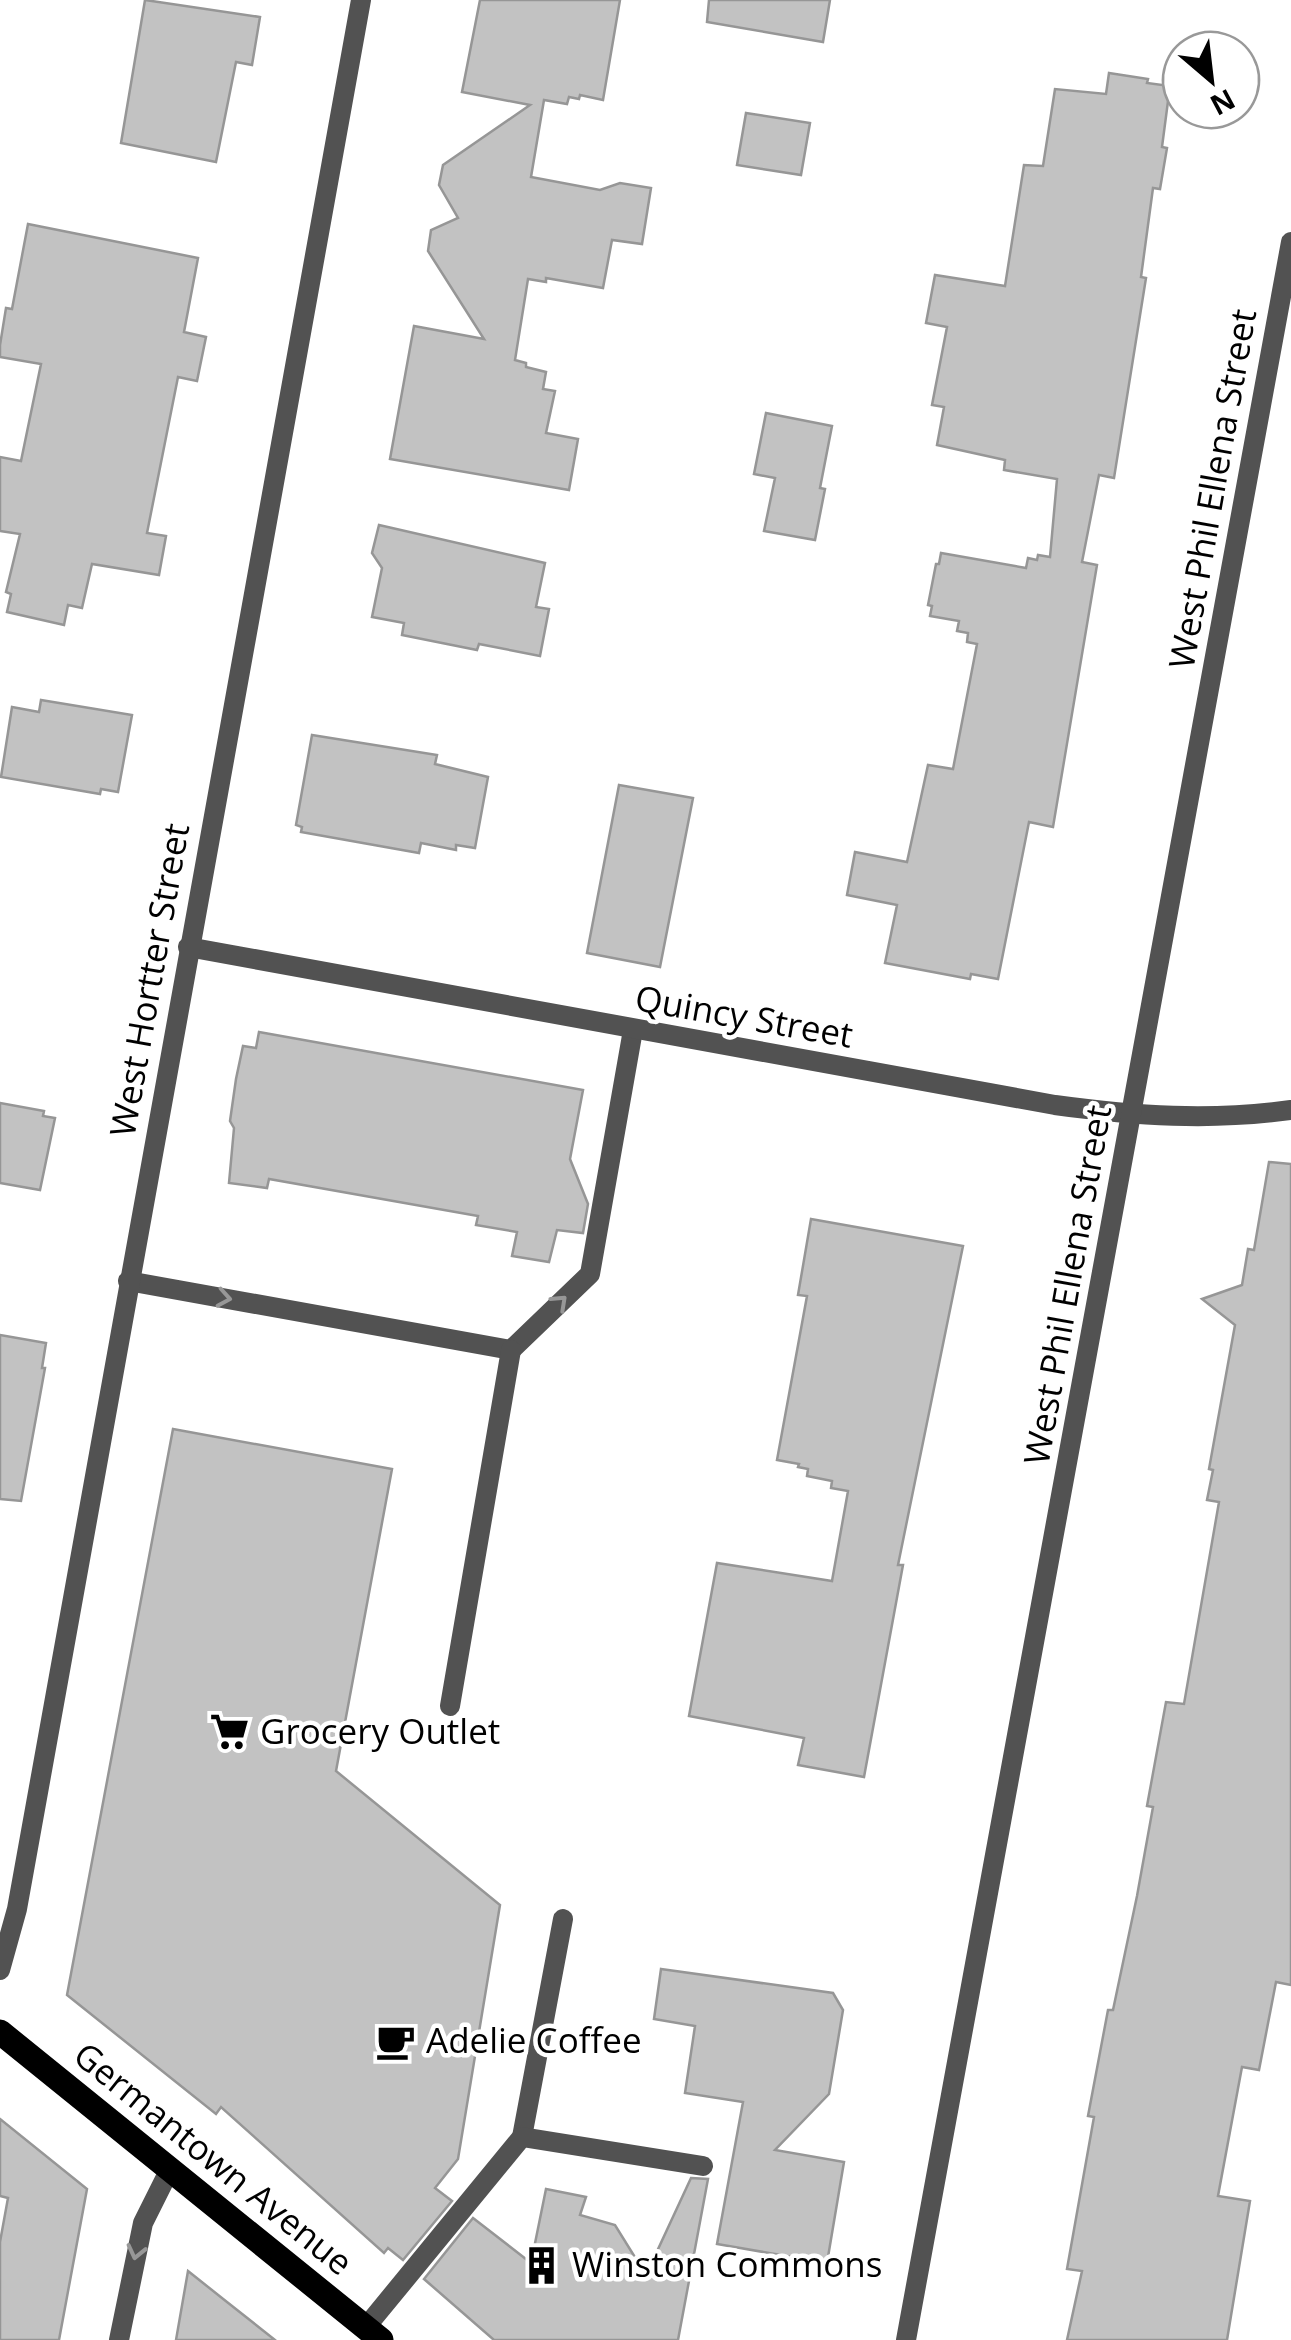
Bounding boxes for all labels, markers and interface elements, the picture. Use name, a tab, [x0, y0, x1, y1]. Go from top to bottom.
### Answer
north arrow	[1161, 30, 1261, 130]
text: N	[1204, 81, 1242, 125]
street label: West Phil Ellena Street	[1157, 305, 1266, 672]
street label: West Hortter Street	[98, 819, 199, 1140]
street label: Quincy Street	[632, 973, 857, 1058]
street label: West Phil Ellena Street	[1012, 1101, 1121, 1468]
one-way arrow	[216, 1287, 233, 1308]
one-way arrow	[548, 1296, 567, 1314]
place label: Grocery Outlet	[260, 1707, 500, 1754]
supermarket icon: Grocery Outlet	[209, 1711, 251, 1753]
place label: Adelie Coffee	[426, 2016, 642, 2063]
cafe icon: Adelie Coffee	[375, 2020, 417, 2062]
street label: Germantown Avenue	[65, 2031, 363, 2285]
place label: Winston Commons	[572, 2240, 883, 2287]
one-way arrow	[127, 2243, 148, 2260]
building icon: Winston Commons	[521, 2244, 563, 2286]

